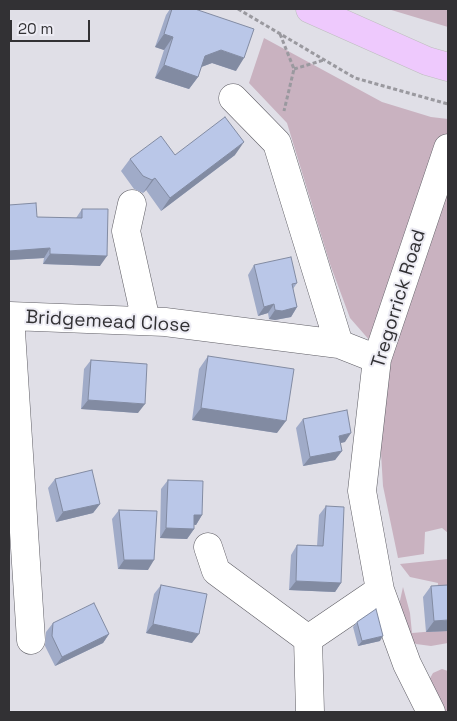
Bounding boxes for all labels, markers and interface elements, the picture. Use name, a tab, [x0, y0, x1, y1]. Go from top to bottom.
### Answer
scale bar	[12, 10, 92, 42]
text: 20 m	[18, 19, 53, 38]
street label: Tregorrick Road	[367, 227, 431, 371]
street label: Bridgemead Close	[25, 306, 191, 338]

